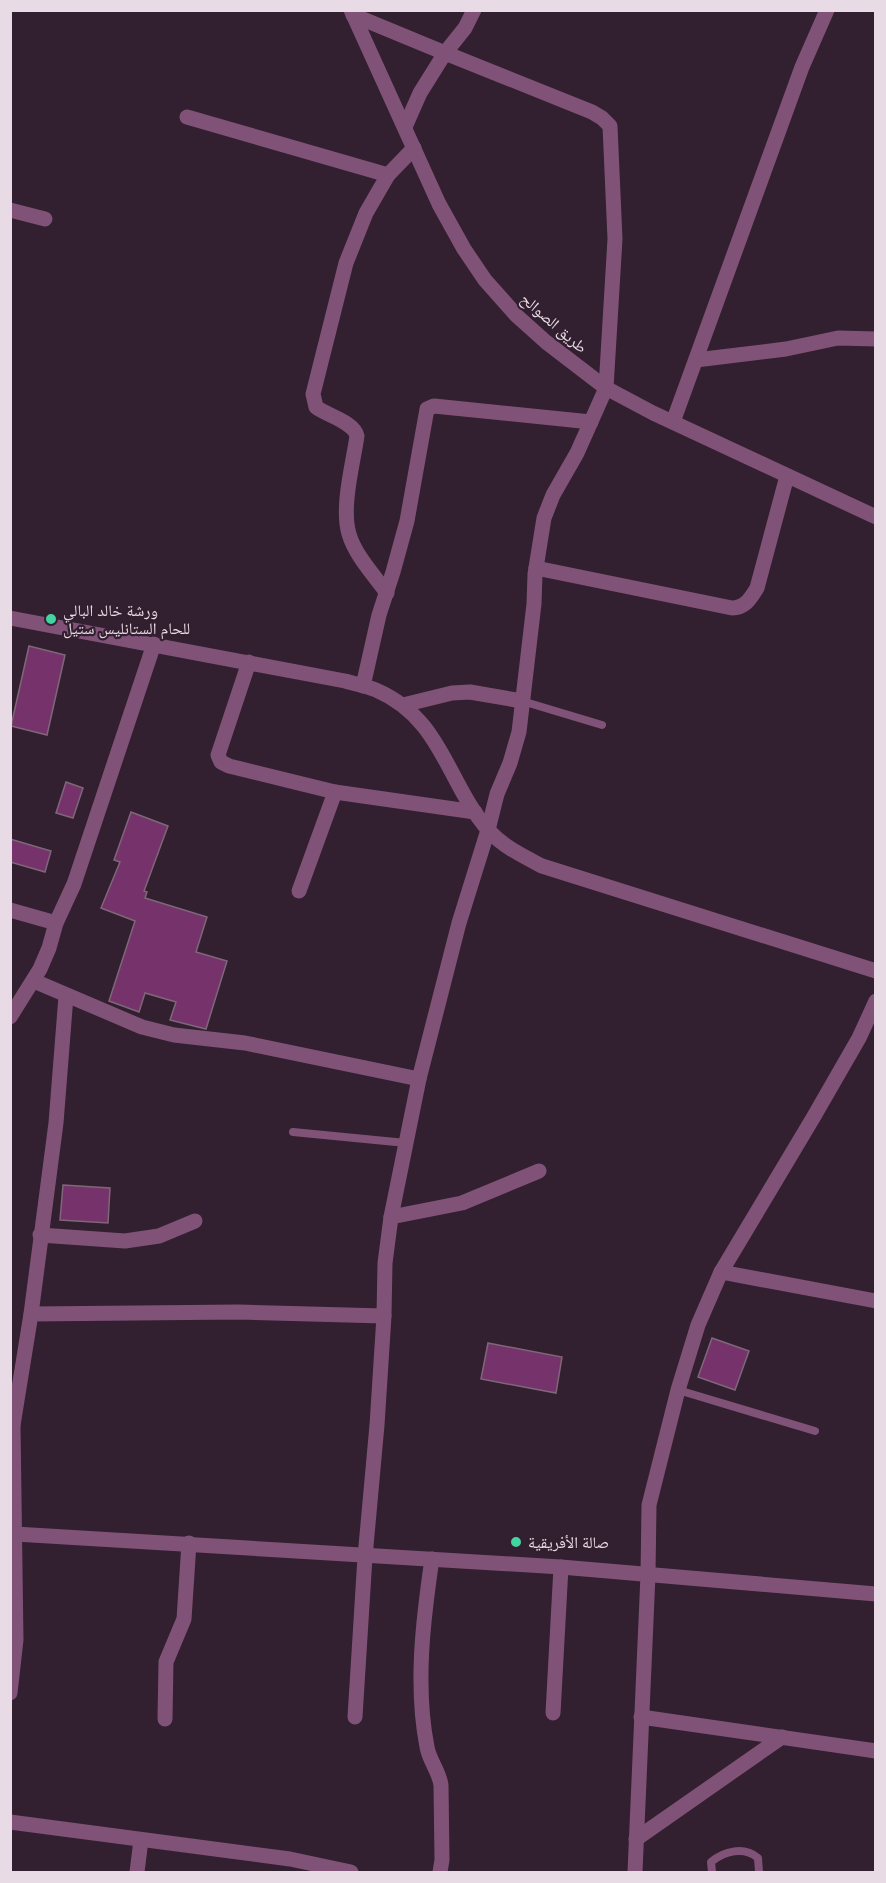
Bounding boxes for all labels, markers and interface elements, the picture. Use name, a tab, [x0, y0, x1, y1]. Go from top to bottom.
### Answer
street label: طريق الصوالح	[516, 289, 591, 358]
place label: ورشة خالد البالي للحام الستانليس ستيل	[63, 601, 190, 639]
marker: ورشة خالد البالي للحام الستانليس ستيل	[44, 612, 58, 626]
place label: صالة الأفريقية	[528, 1533, 609, 1552]
marker: صالة الأفريقية	[509, 1535, 523, 1549]

